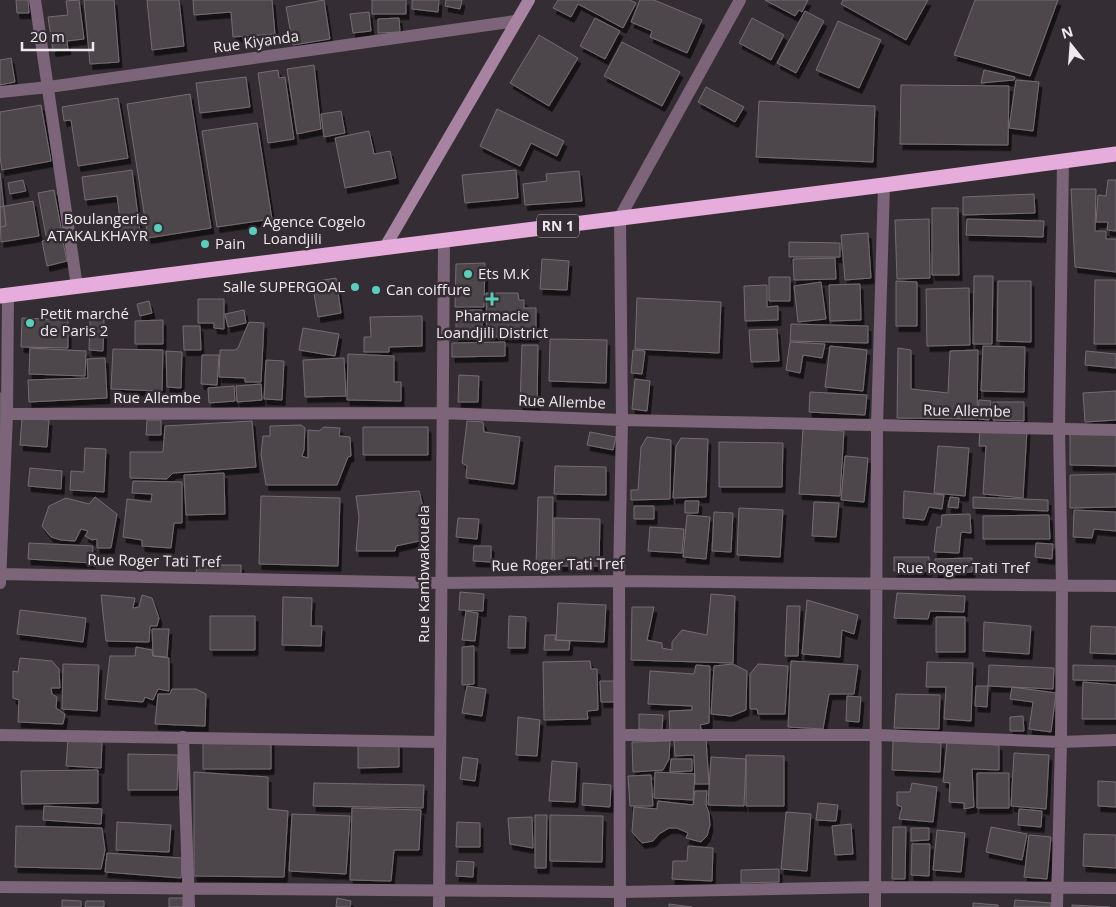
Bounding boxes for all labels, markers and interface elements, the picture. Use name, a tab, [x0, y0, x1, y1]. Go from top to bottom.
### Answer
scale bar	[22, 20, 94, 52]
north arrow	[1046, 20, 1096, 70]
text: N	[1059, 21, 1075, 43]
street label: Rue Kiyanda	[212, 25, 300, 57]
text: 20 m	[30, 26, 65, 46]
place label: Boulangerie ATAKALKHAYR	[47, 208, 149, 245]
place label: Agence Cogelo Loandjili	[263, 211, 366, 248]
road number: RN 1	[537, 215, 579, 238]
marker: Boulangerie ATAKALKHAYR	[152, 222, 164, 234]
marker: Agence Cogelo Loandjili	[247, 225, 259, 237]
place label: Pain	[215, 233, 245, 253]
marker: Pain	[199, 238, 211, 250]
place label: Ets M.K	[478, 263, 530, 283]
marker: Ets M.K	[462, 268, 474, 280]
place label: Salle SUPERGOAL	[223, 276, 345, 296]
place label: Can coiffure	[386, 279, 471, 299]
marker: Salle SUPERGOAL	[349, 281, 361, 293]
marker: Can coiffure	[370, 284, 382, 296]
marker: Pharmacie Loandjili District	[486, 293, 498, 305]
place label: Petit marché de Paris 2	[40, 303, 129, 340]
place label: Pharmacie Loandjili District	[436, 305, 548, 342]
marker: Petit marché de Paris 2	[24, 317, 36, 329]
street label: Rue Allembe	[113, 387, 201, 407]
street label: Rue Allembe	[518, 389, 606, 413]
street label: Rue Allembe	[923, 399, 1011, 421]
street label: Rue Kambwakouela	[413, 505, 433, 643]
street label: Rue Roger Tati Tref	[87, 549, 222, 571]
street label: Rue Roger Tati Tref	[491, 553, 626, 575]
street label: Rue Roger Tati Tref	[896, 557, 1031, 577]

